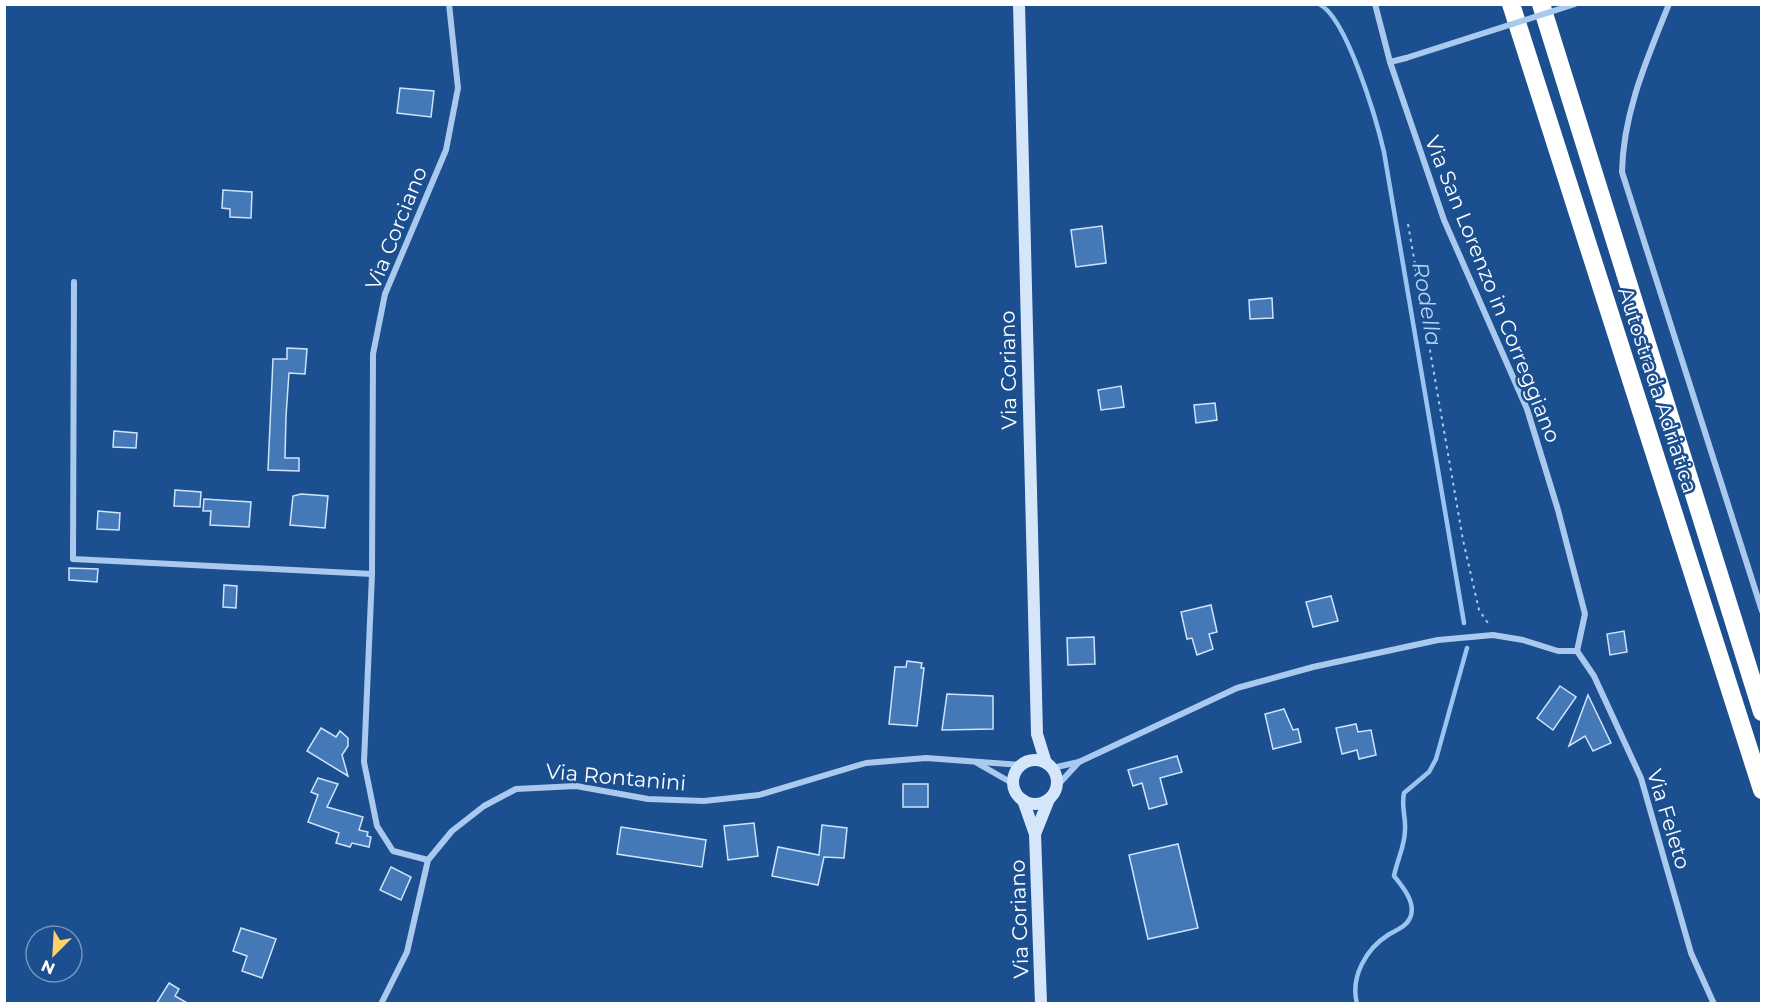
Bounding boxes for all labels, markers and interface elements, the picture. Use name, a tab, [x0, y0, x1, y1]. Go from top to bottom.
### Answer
street label: Via San Lorenzo in Correggiano	[1420, 132, 1566, 446]
street label: Via Corciano	[360, 163, 432, 293]
water label: Rodella	[1406, 260, 1448, 348]
street label: Autostrada Adriatica	[1613, 284, 1703, 496]
street label: Via Coriano	[994, 310, 1022, 430]
street label: Via Rontanini	[545, 758, 687, 796]
street label: Via Feleto	[1642, 766, 1696, 872]
street label: Via Coriano	[1004, 859, 1034, 979]
north arrow	[24, 924, 84, 984]
text: N	[38, 956, 58, 979]

